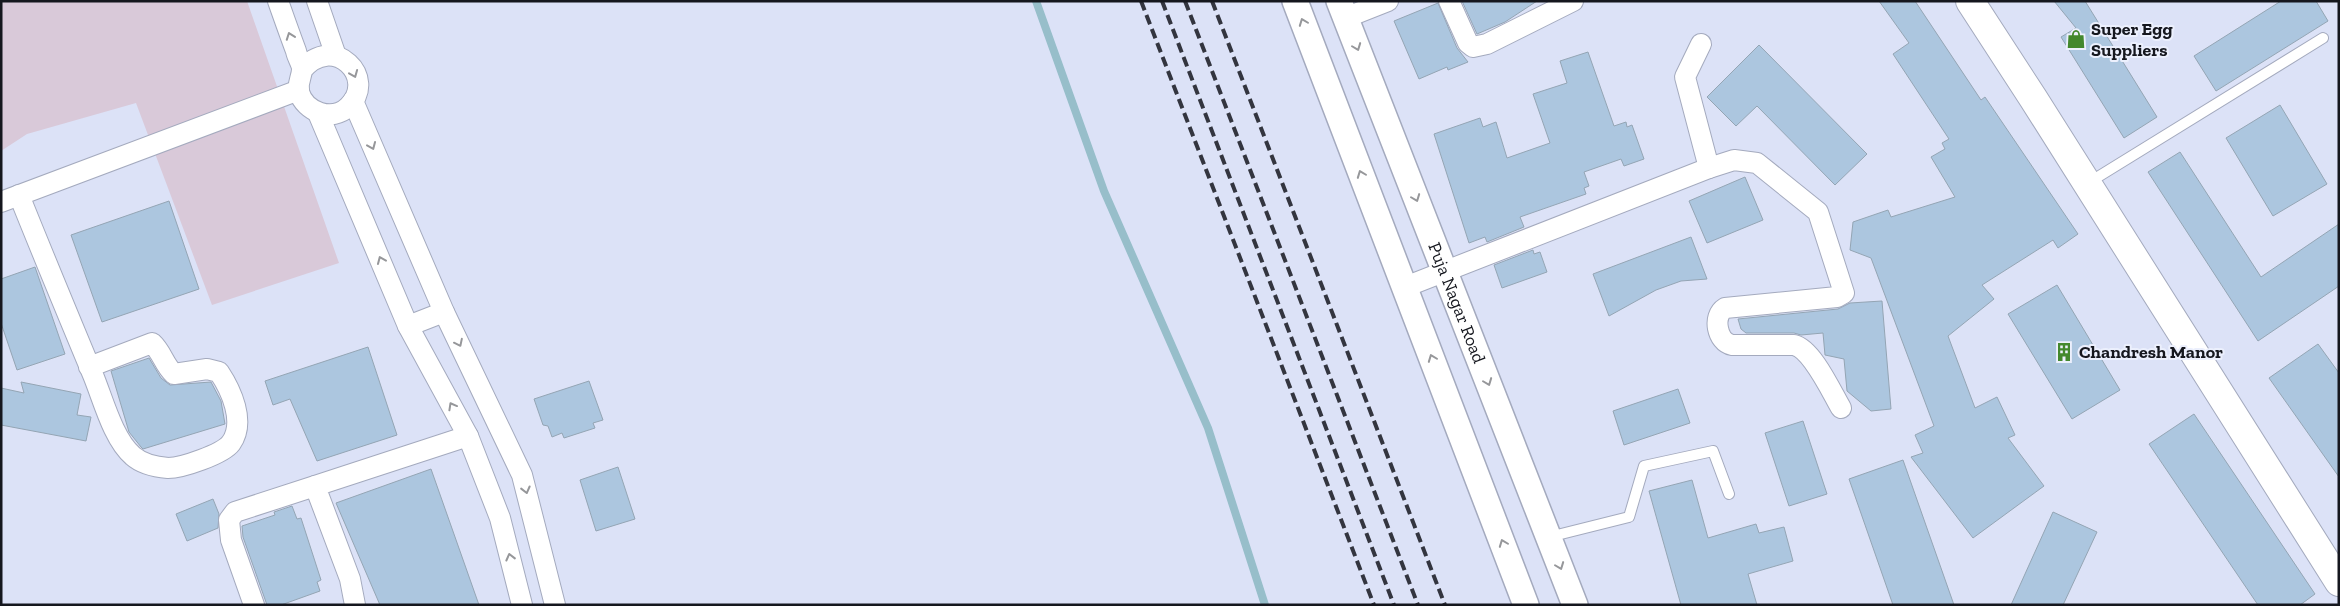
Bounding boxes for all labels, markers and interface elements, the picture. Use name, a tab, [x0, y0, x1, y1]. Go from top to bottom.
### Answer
one-way arrow	[1299, 18, 1309, 27]
place label: Super Egg Suppliers	[2091, 18, 2173, 61]
shop icon: Super Egg Suppliers	[2065, 28, 2087, 50]
one-way arrow	[286, 32, 296, 40]
one-way arrow	[1350, 42, 1361, 51]
one-way arrow	[348, 69, 359, 78]
one-way arrow	[366, 141, 377, 150]
one-way arrow	[1357, 170, 1367, 179]
one-way arrow	[1409, 193, 1420, 202]
street label: Puja Nagar Road	[1423, 239, 1490, 367]
one-way arrow	[376, 257, 386, 265]
one-way arrow	[452, 337, 462, 346]
building icon: Chandresh Manor	[2053, 341, 2075, 363]
place label: Chandresh Manor	[2079, 341, 2223, 363]
one-way arrow	[1428, 355, 1438, 363]
one-way arrow	[1481, 377, 1492, 386]
one-way arrow	[448, 403, 458, 412]
one-way arrow	[520, 486, 531, 495]
one-way arrow	[1498, 539, 1509, 548]
one-way arrow	[505, 553, 516, 562]
one-way arrow	[1553, 561, 1564, 570]

